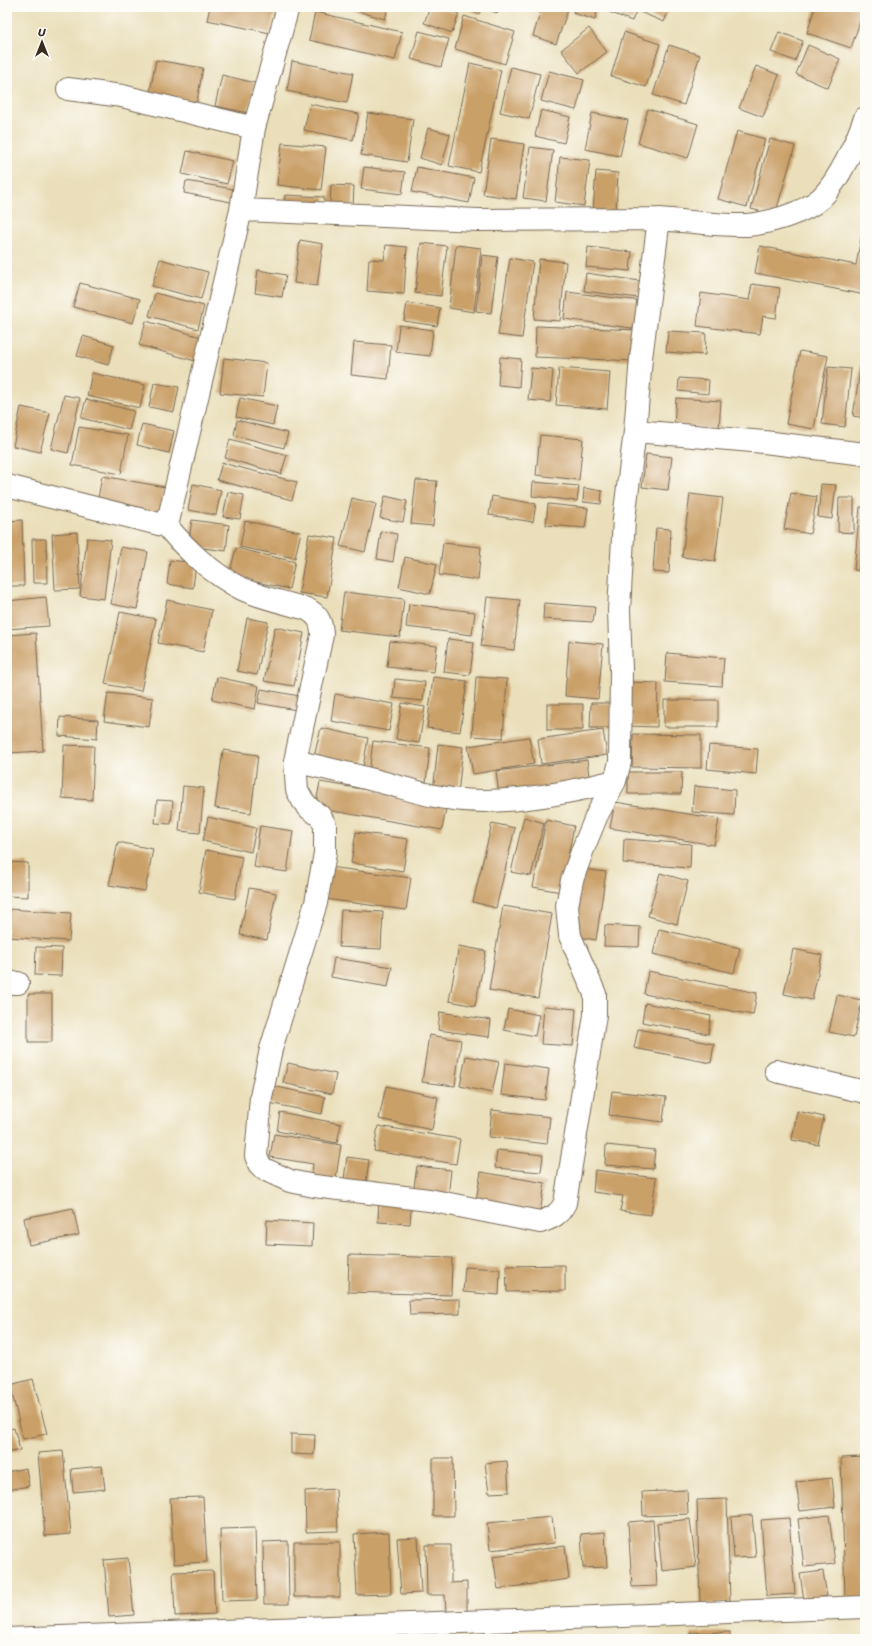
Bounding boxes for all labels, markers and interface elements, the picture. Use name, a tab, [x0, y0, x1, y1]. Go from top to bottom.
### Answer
north arrow	[22, 22, 62, 62]
text: U	[38, 23, 46, 42]

